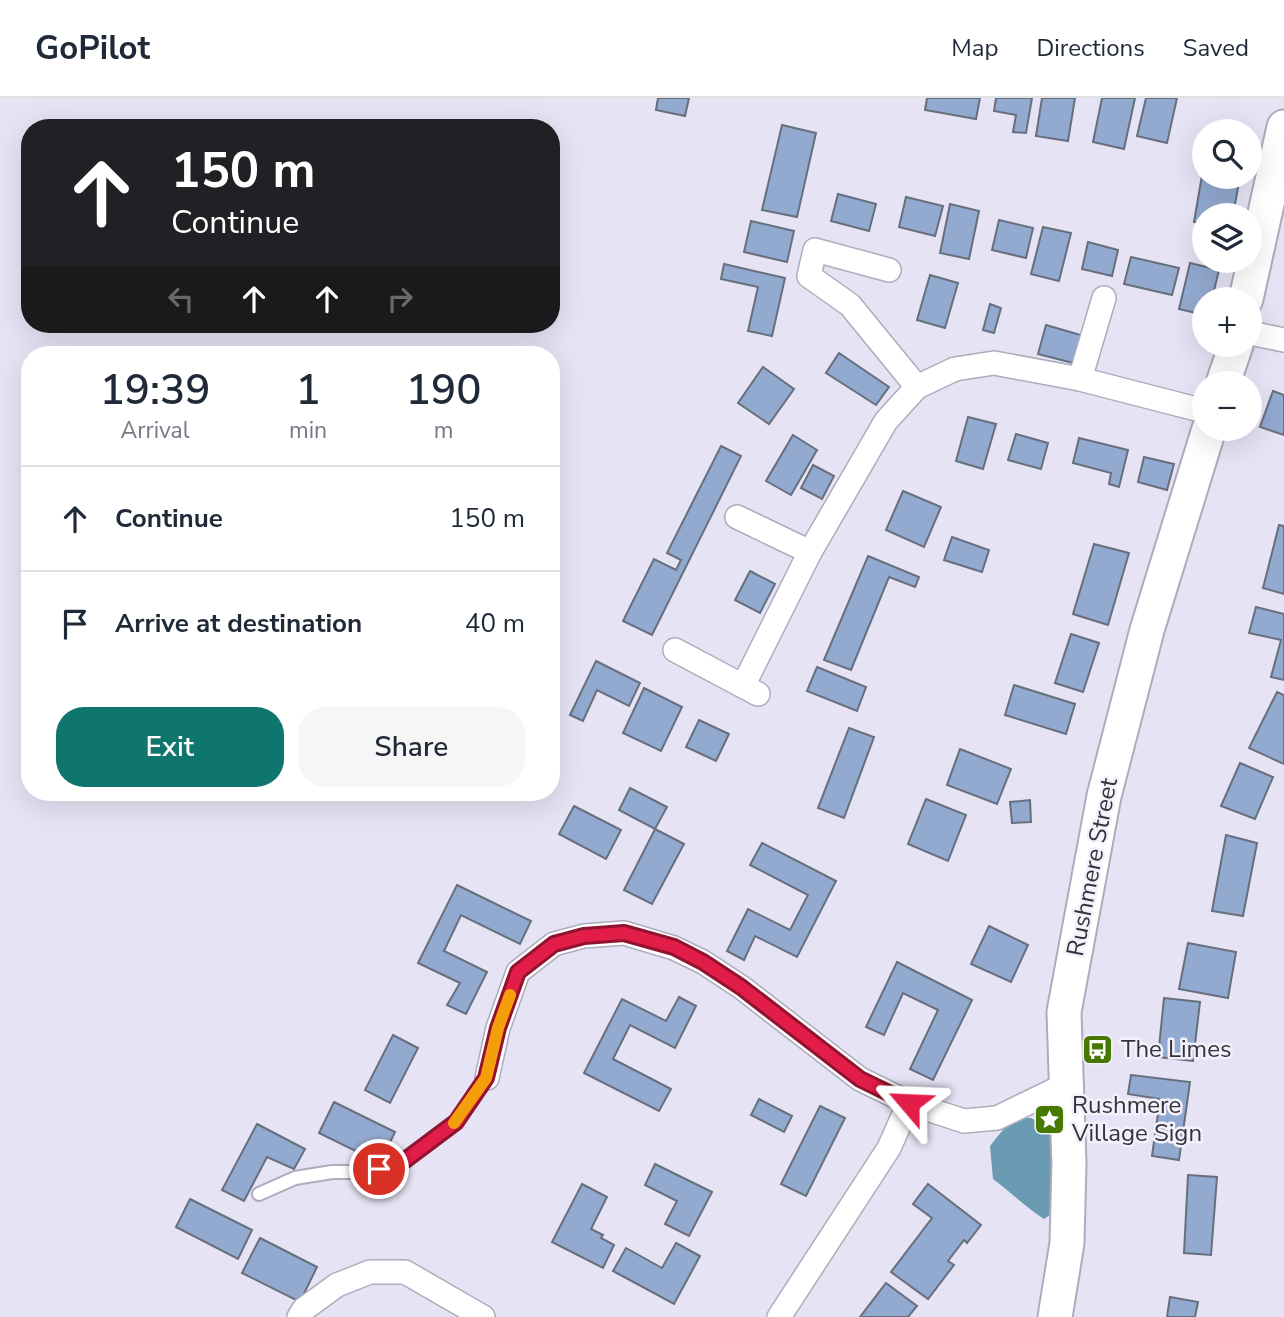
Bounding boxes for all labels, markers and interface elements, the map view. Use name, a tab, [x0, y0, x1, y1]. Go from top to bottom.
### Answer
text: GoPilot	[35, 26, 150, 71]
text: Map	[951, 32, 998, 64]
text: Directions	[1036, 32, 1145, 64]
text: Saved	[1183, 32, 1249, 64]
map controls	[1192, 119, 1262, 441]
button: search	[1192, 119, 1262, 189]
text: 150 m	[171, 137, 315, 204]
icon: ahead	[56, 147, 147, 238]
text: Continue	[171, 201, 299, 244]
button: layers	[1192, 203, 1262, 273]
icon: left	[162, 280, 200, 318]
icon: ahead	[235, 280, 273, 318]
icon: ahead	[308, 280, 346, 318]
icon: right	[381, 280, 419, 318]
button: +	[1192, 287, 1262, 357]
text: 19:39	[100, 362, 210, 419]
text: 1	[295, 362, 321, 419]
text: 190	[406, 362, 481, 419]
button: −	[1192, 371, 1262, 441]
text: Arrival	[120, 415, 190, 446]
text: min	[289, 415, 327, 446]
text: m	[434, 415, 453, 446]
icon: ahead	[56, 500, 94, 538]
text: Continue	[115, 501, 223, 536]
text: 150 m	[449, 501, 525, 536]
icon: arrive	[56, 605, 94, 643]
text: Arrive at destination	[115, 606, 362, 641]
text: 40 m	[465, 606, 525, 641]
button: Exit	[56, 707, 284, 787]
button: Share	[298, 707, 525, 787]
street label: Rushmere Street	[1059, 775, 1125, 959]
bus stop icon: The Limes	[1081, 1032, 1115, 1066]
place label: The Limes	[1121, 1033, 1231, 1065]
position arrow	[872, 1066, 946, 1140]
place label: Rushmere Village Sign	[1071, 1089, 1202, 1149]
place icon: Rushmere Village Sign	[1032, 1102, 1066, 1136]
pin	[349, 1139, 409, 1199]
icon: arrive	[360, 1150, 398, 1188]

